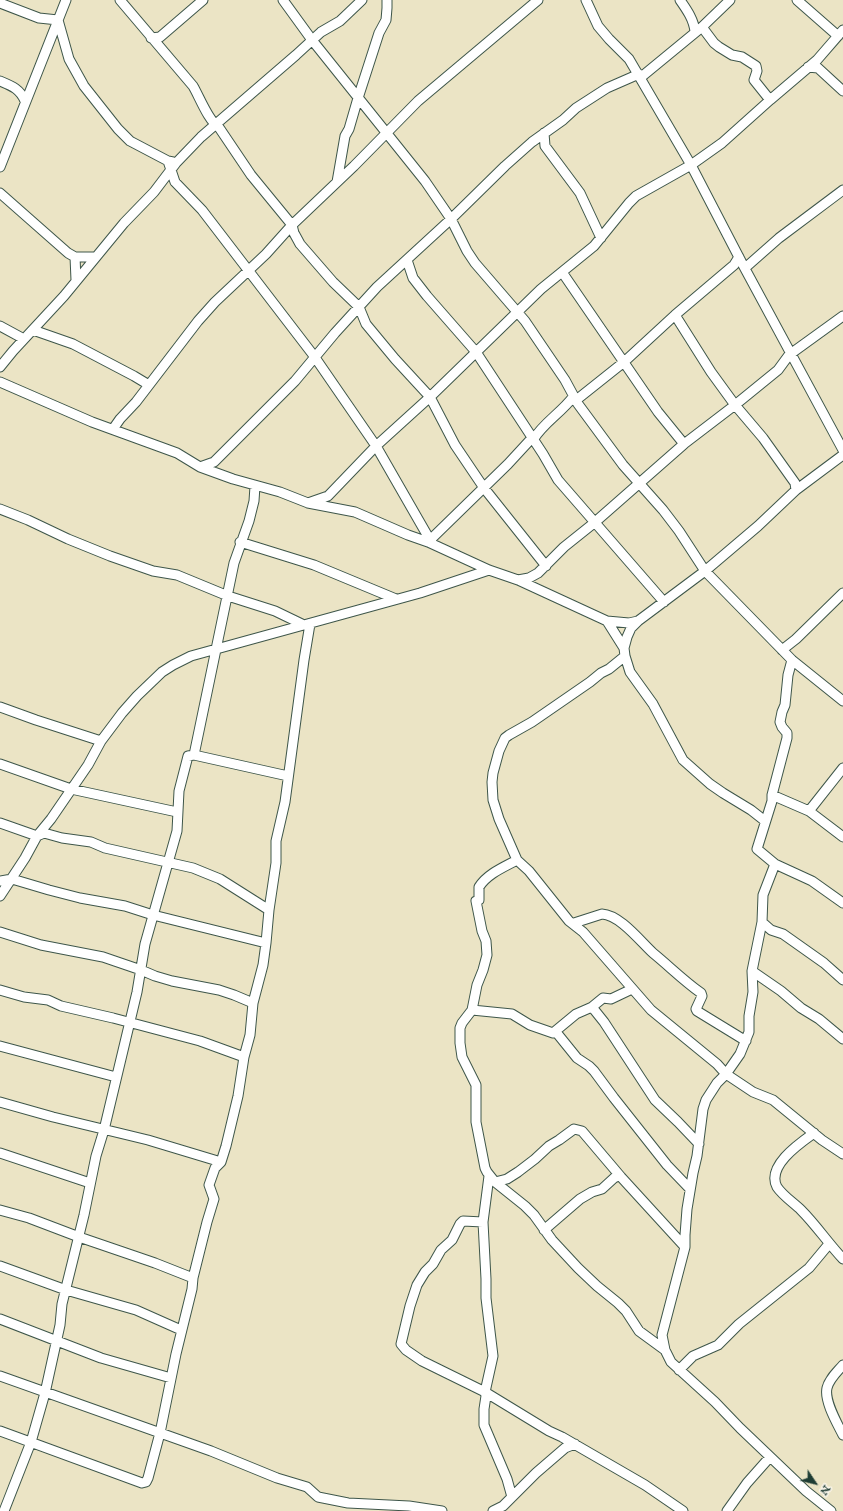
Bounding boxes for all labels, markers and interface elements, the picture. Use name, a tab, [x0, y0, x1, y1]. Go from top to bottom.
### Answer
north arrow	[795, 1463, 835, 1503]
text: N	[816, 1482, 833, 1498]

